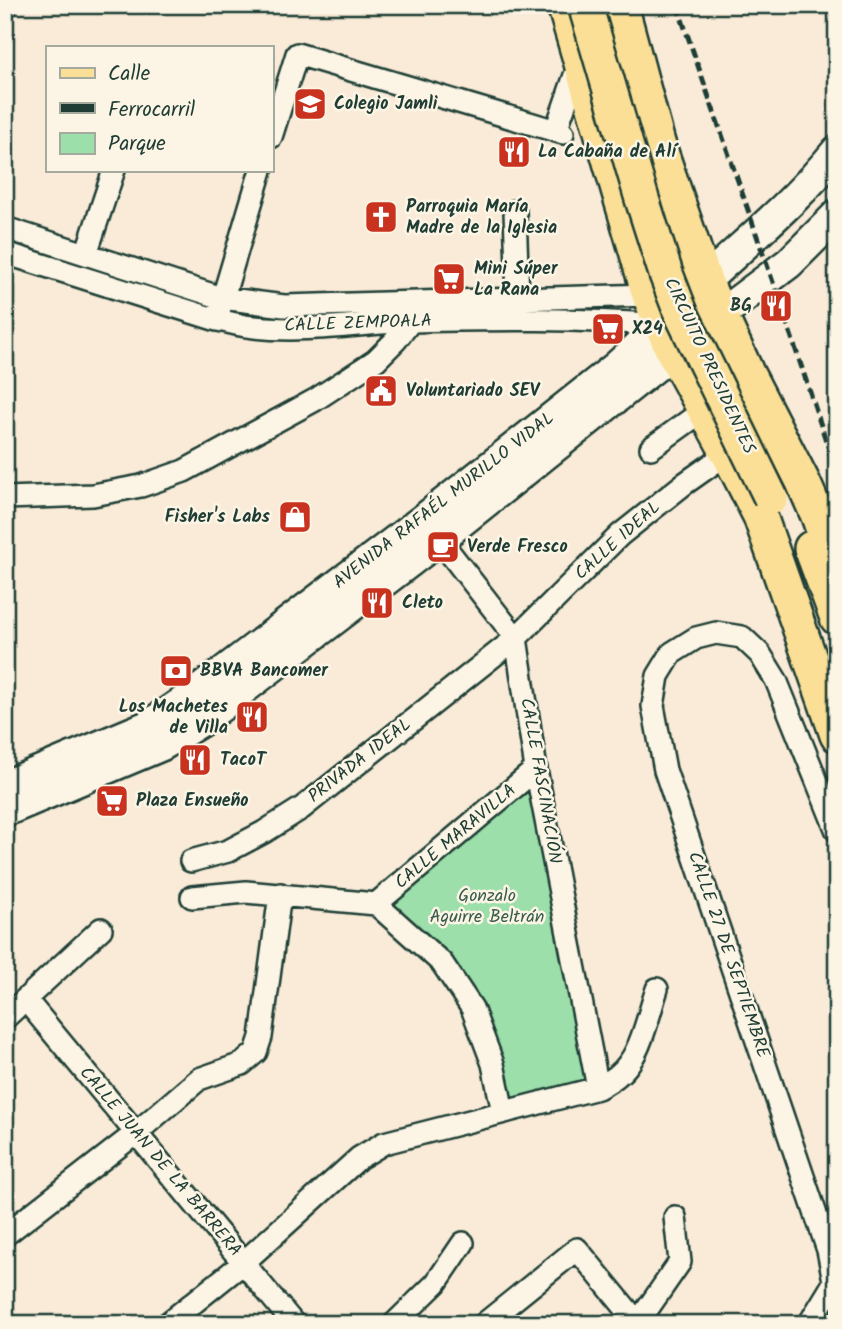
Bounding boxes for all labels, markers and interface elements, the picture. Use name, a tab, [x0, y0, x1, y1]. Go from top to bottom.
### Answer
legend	[46, 46, 273, 172]
text: Calle	[108, 58, 151, 91]
school or university icon: Colegio Jamli	[291, 85, 329, 123]
place label: Colegio Jamli	[334, 90, 438, 119]
text: Ferrocarril	[108, 94, 195, 127]
text: Parque	[108, 128, 166, 161]
restaurant icon: La Cabaña de Alí	[495, 133, 533, 171]
place label: La Cabaña de Alí	[538, 138, 679, 167]
place label: Parroquia María Madre de la Iglesia	[406, 193, 557, 243]
church icon: Parroquia María Madre de la Iglesia	[362, 198, 400, 236]
place label: Mini Súper La Rana	[474, 255, 559, 305]
supermarket icon: Mini Súper La Rana	[430, 260, 468, 298]
street label: CIRCUITO PRESIDENTES	[655, 273, 763, 459]
restaurant icon: BG	[757, 287, 795, 325]
place label: BG	[730, 292, 752, 321]
street label: CALLE ZEMPOALA	[284, 307, 432, 341]
supermarket icon: X24	[589, 310, 627, 348]
place label: X24	[631, 315, 663, 344]
public building icon: Voluntariado SEV	[362, 372, 400, 410]
place label: Voluntariado SEV	[406, 377, 541, 406]
street label: AVENIDA RAFAÉL MURILLO VIDAL	[327, 405, 561, 597]
street label: CALLE IDEAL	[568, 494, 668, 588]
shop icon: Fisher's Labs	[276, 498, 314, 536]
place label: Fisher's Labs	[165, 503, 271, 532]
cafe icon: Verde Fresco	[424, 528, 462, 566]
place label: Verde Fresco	[467, 533, 568, 562]
restaurant icon: Cleto	[358, 584, 396, 622]
place label: Cleto	[402, 589, 443, 618]
bank icon: BBVA Bancomer	[157, 652, 195, 690]
place label: BBVA Bancomer	[200, 657, 329, 686]
place label: Los Machetes de Villa	[119, 693, 229, 743]
street label: CALLE FASCINACIÓN	[511, 696, 569, 866]
restaurant icon: Los Machetes de Villa	[233, 698, 271, 736]
street label: PRIVADA IDEAL	[302, 711, 418, 811]
restaurant icon: TacoT	[176, 741, 214, 779]
place label: TacoT	[220, 746, 268, 775]
street label: CALLE MARAVILLA	[389, 777, 523, 897]
supermarket icon: Plaza Ensueño	[93, 782, 131, 820]
place label: Plaza Ensueño	[136, 787, 249, 816]
street label: CALLE 27 DE SEPTIEMBRE	[679, 848, 777, 1063]
park label: Gonzalo Aguirre Beltrán	[430, 882, 544, 932]
street label: CALLE JUAN DE LA BARRERA	[71, 1060, 249, 1264]

